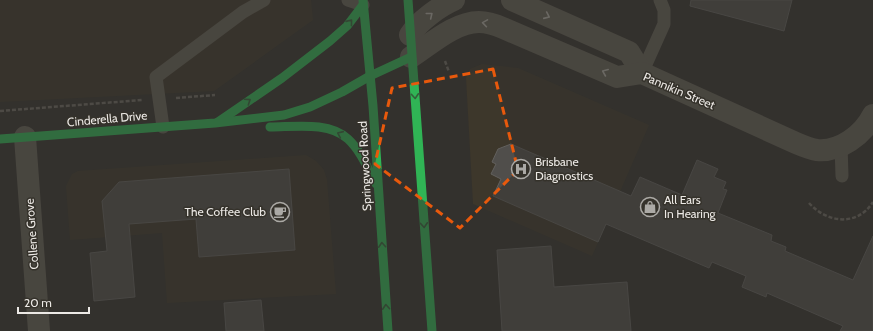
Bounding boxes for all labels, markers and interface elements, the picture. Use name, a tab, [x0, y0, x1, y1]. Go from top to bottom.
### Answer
one-way arrow	[543, 11, 551, 19]
one-way arrow	[426, 12, 433, 19]
one-way arrow	[345, 19, 352, 27]
one-way arrow	[481, 19, 488, 28]
one-way arrow	[601, 69, 609, 77]
street label: Pannikin Street	[641, 69, 717, 112]
one-way arrow	[410, 93, 419, 99]
one-way arrow	[243, 99, 250, 106]
street label: Cinderella Drive	[66, 108, 148, 129]
street label: Springwood Road	[355, 121, 374, 211]
one-way arrow	[336, 131, 344, 139]
place label: Brisbane Diagnostics	[535, 154, 593, 183]
hospital icon: Brisbane Diagnostics	[510, 158, 532, 180]
place label: All Ears In Hearing	[664, 192, 717, 221]
shop icon: All Ears In Hearing	[639, 196, 661, 218]
street label: Collene Grove	[22, 198, 41, 270]
cafe icon: The Coffee Club	[269, 201, 291, 223]
place label: The Coffee Club	[185, 204, 266, 219]
one-way arrow	[420, 222, 429, 228]
one-way arrow	[377, 242, 386, 248]
scale bar	[18, 289, 89, 315]
text: 20 m	[24, 295, 52, 310]
one-way arrow	[381, 304, 390, 310]

